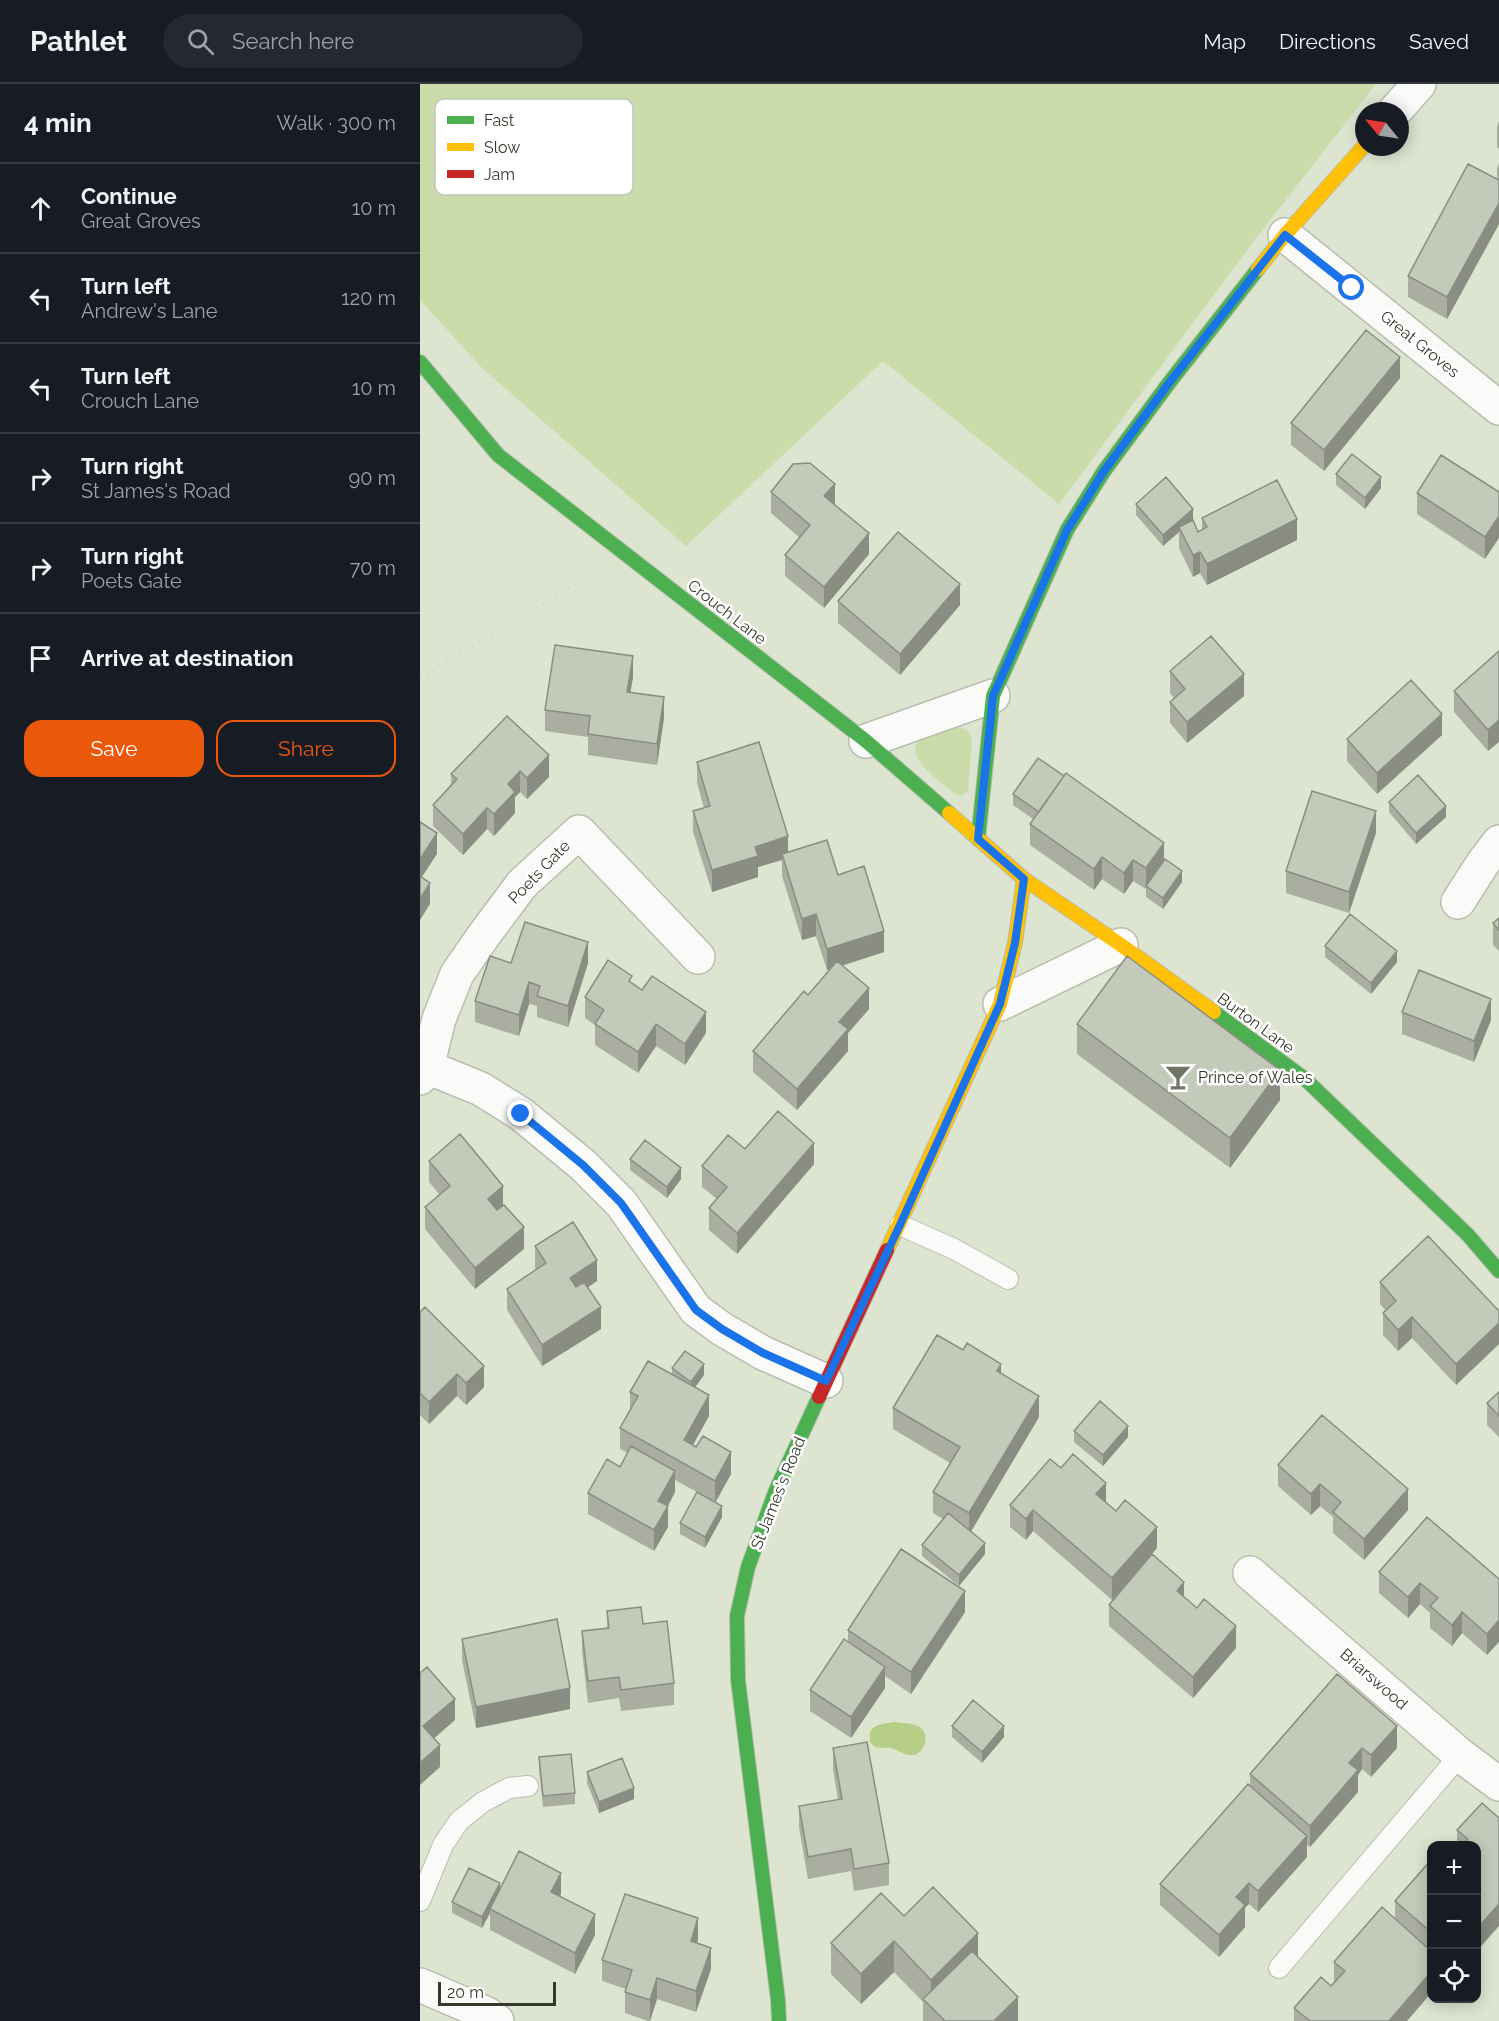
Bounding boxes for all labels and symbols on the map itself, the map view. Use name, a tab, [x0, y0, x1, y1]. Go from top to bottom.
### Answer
legend	[435, 99, 633, 195]
north arrow	[1355, 102, 1409, 156]
text: Fast	[484, 111, 515, 130]
text: Slow	[484, 138, 520, 157]
text: Jam	[484, 165, 515, 184]
route start	[1338, 274, 1364, 300]
street label: Great Groves	[1377, 306, 1463, 382]
street label: Crouch Lane	[684, 575, 770, 649]
street label: Poets Gate	[504, 836, 574, 908]
street label: Burton Lane	[1214, 989, 1298, 1057]
bar icon: Prince of Wales	[1163, 1062, 1193, 1092]
place label: Prince of Wales	[1198, 1068, 1313, 1087]
route end	[507, 1100, 533, 1126]
street label: St James's Road	[747, 1434, 809, 1552]
street label: Briarswood	[1336, 1644, 1412, 1714]
scale bar	[438, 1979, 556, 2006]

